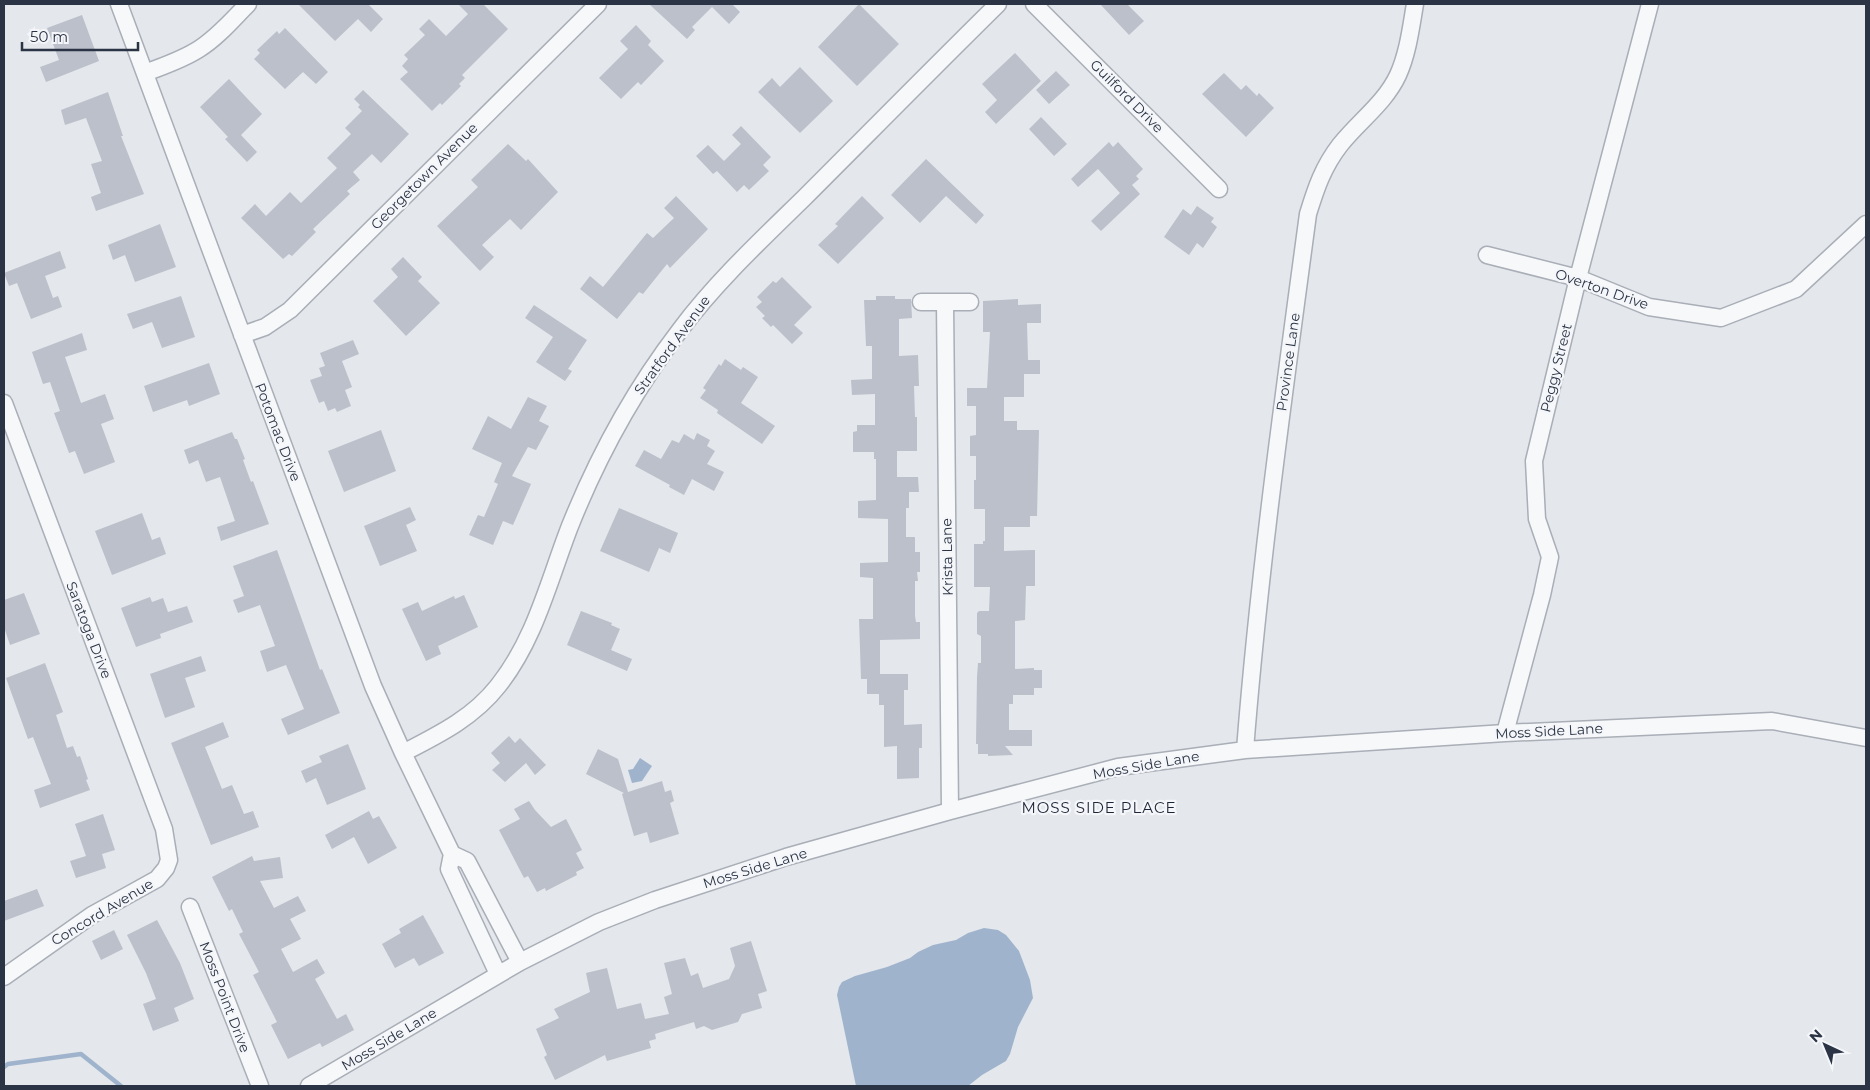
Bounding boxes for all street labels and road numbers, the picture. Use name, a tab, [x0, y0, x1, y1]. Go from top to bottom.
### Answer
street label: Guilford Drive	[1087, 56, 1167, 136]
street label: Georgetown Avenue	[367, 119, 481, 233]
street label: Overton Drive	[1553, 265, 1651, 313]
street label: Stratford Avenue	[630, 292, 714, 398]
street label: Province Lane	[1272, 312, 1304, 412]
street label: Peggy Street	[1536, 321, 1576, 414]
street label: Potomac Drive	[251, 380, 305, 484]
street label: Krista Lane	[937, 518, 957, 596]
street label: Saratoga Drive	[62, 579, 116, 681]
street label: Moss Side Lane	[1495, 719, 1603, 743]
street label: Moss Side Lane	[1091, 747, 1201, 783]
street label: Moss Side Lane	[701, 844, 809, 892]
street label: Concord Avenue	[48, 874, 156, 950]
street label: Moss Point Drive	[196, 939, 254, 1055]
street label: Moss Side Lane	[338, 1003, 440, 1075]

